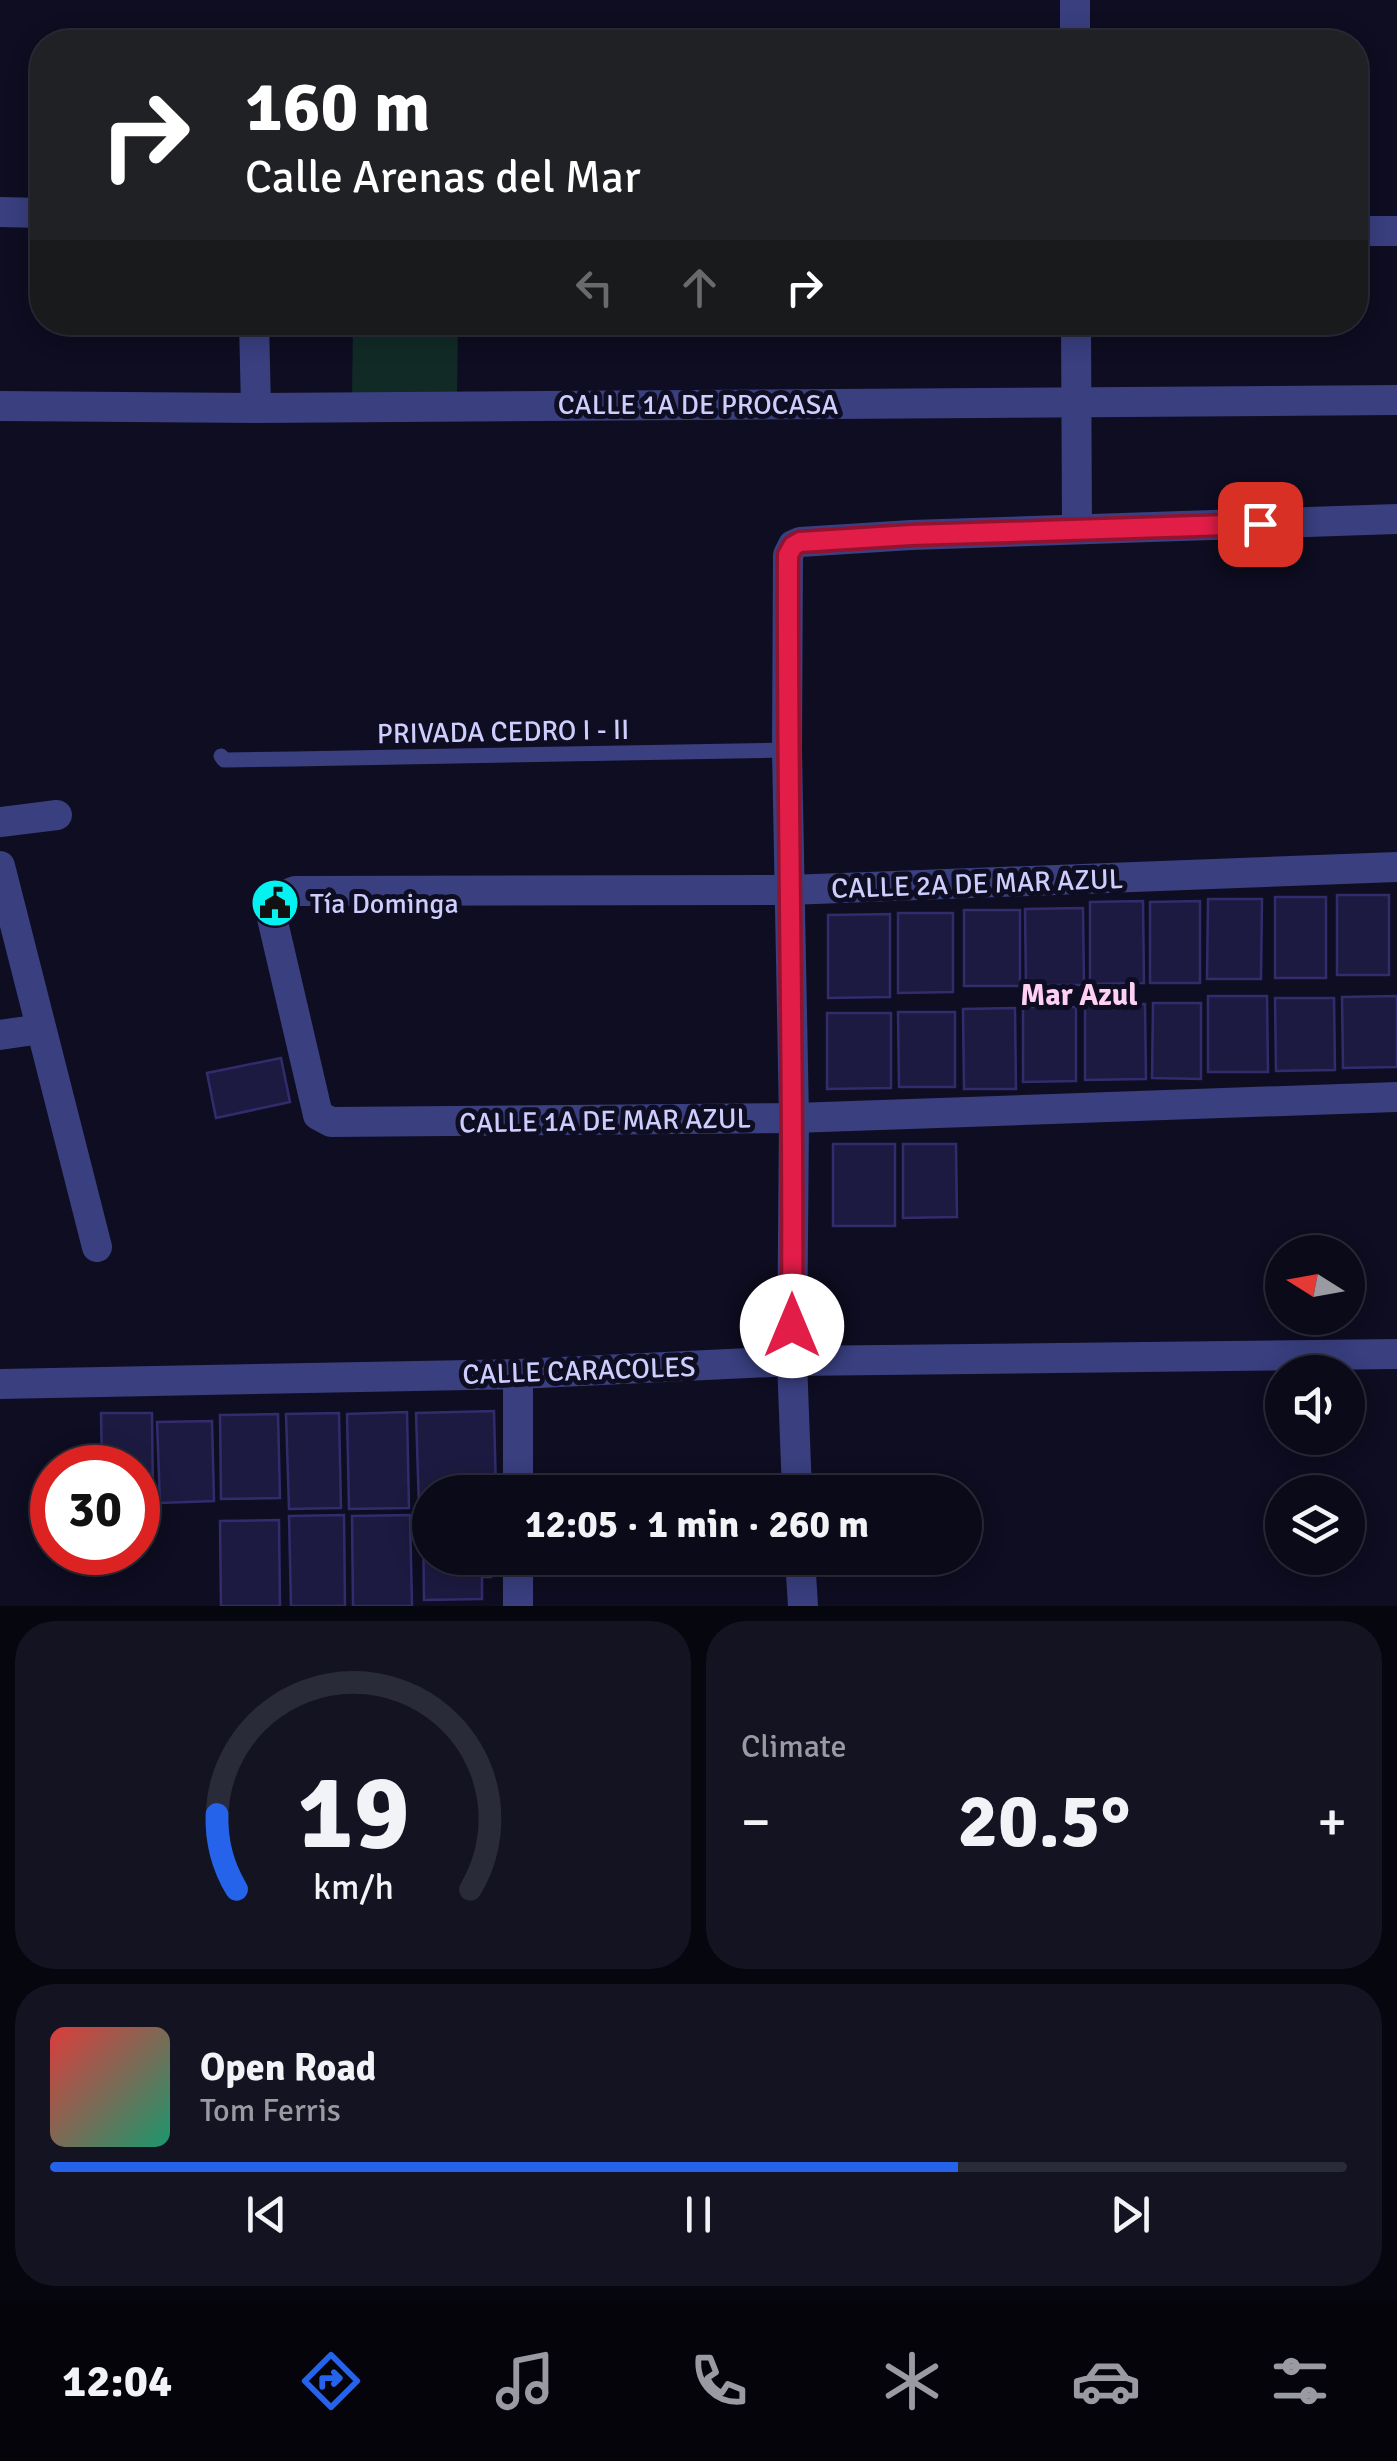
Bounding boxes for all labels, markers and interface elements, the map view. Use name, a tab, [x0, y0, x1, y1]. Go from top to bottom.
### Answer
text: 160 m	[245, 64, 430, 150]
icon: right	[80, 70, 210, 200]
text: Calle Arenas del Mar	[245, 150, 640, 205]
icon: left	[567, 260, 622, 315]
icon: ahead	[672, 260, 727, 315]
icon: right	[777, 260, 832, 315]
street label: CALLE 1A DE PROCASA	[558, 388, 838, 422]
pin	[1218, 482, 1303, 567]
icon: arrive	[1233, 497, 1288, 552]
street label: PRIVADA CEDRO I - II	[377, 713, 629, 751]
street label: CALLE 2A DE MAR AZUL	[831, 862, 1123, 906]
public building icon: Tía Dominga	[249, 877, 301, 929]
place label: Tía Dominga	[310, 887, 459, 921]
district label: Mar Azul	[1020, 977, 1138, 1014]
street label: CALLE 1A DE MAR AZUL	[459, 1101, 751, 1141]
north arrow	[1265, 1235, 1365, 1335]
map controls	[1265, 1235, 1365, 1575]
position arrow	[740, 1274, 844, 1378]
street label: CALLE CARACOLES	[462, 1350, 696, 1392]
button: sound	[1265, 1355, 1365, 1455]
speed limit sign: 30	[30, 1445, 160, 1575]
button: layers	[1265, 1475, 1365, 1575]
text: 12:05 · 1 min · 260 m	[525, 1501, 869, 1548]
text: Climate	[741, 1727, 847, 1766]
text: 19	[297, 1749, 409, 1877]
text: 20.5°	[958, 1775, 1131, 1868]
text: −	[741, 1788, 771, 1856]
text: +	[1317, 1788, 1347, 1856]
text: km/h	[313, 1865, 393, 1909]
text: Open Road	[200, 2044, 376, 2091]
text: Tom Ferris	[200, 2091, 341, 2130]
icon: previous	[239, 2187, 294, 2242]
icon: pause	[671, 2187, 726, 2242]
icon: next	[1103, 2187, 1158, 2242]
icon: directions	[296, 2346, 366, 2416]
icon: music	[490, 2346, 560, 2416]
icon: phone	[684, 2346, 754, 2416]
icon: climate	[877, 2346, 947, 2416]
icon: car	[1071, 2346, 1141, 2416]
icon: filters	[1265, 2346, 1335, 2416]
text: 12:04	[62, 2354, 172, 2409]

